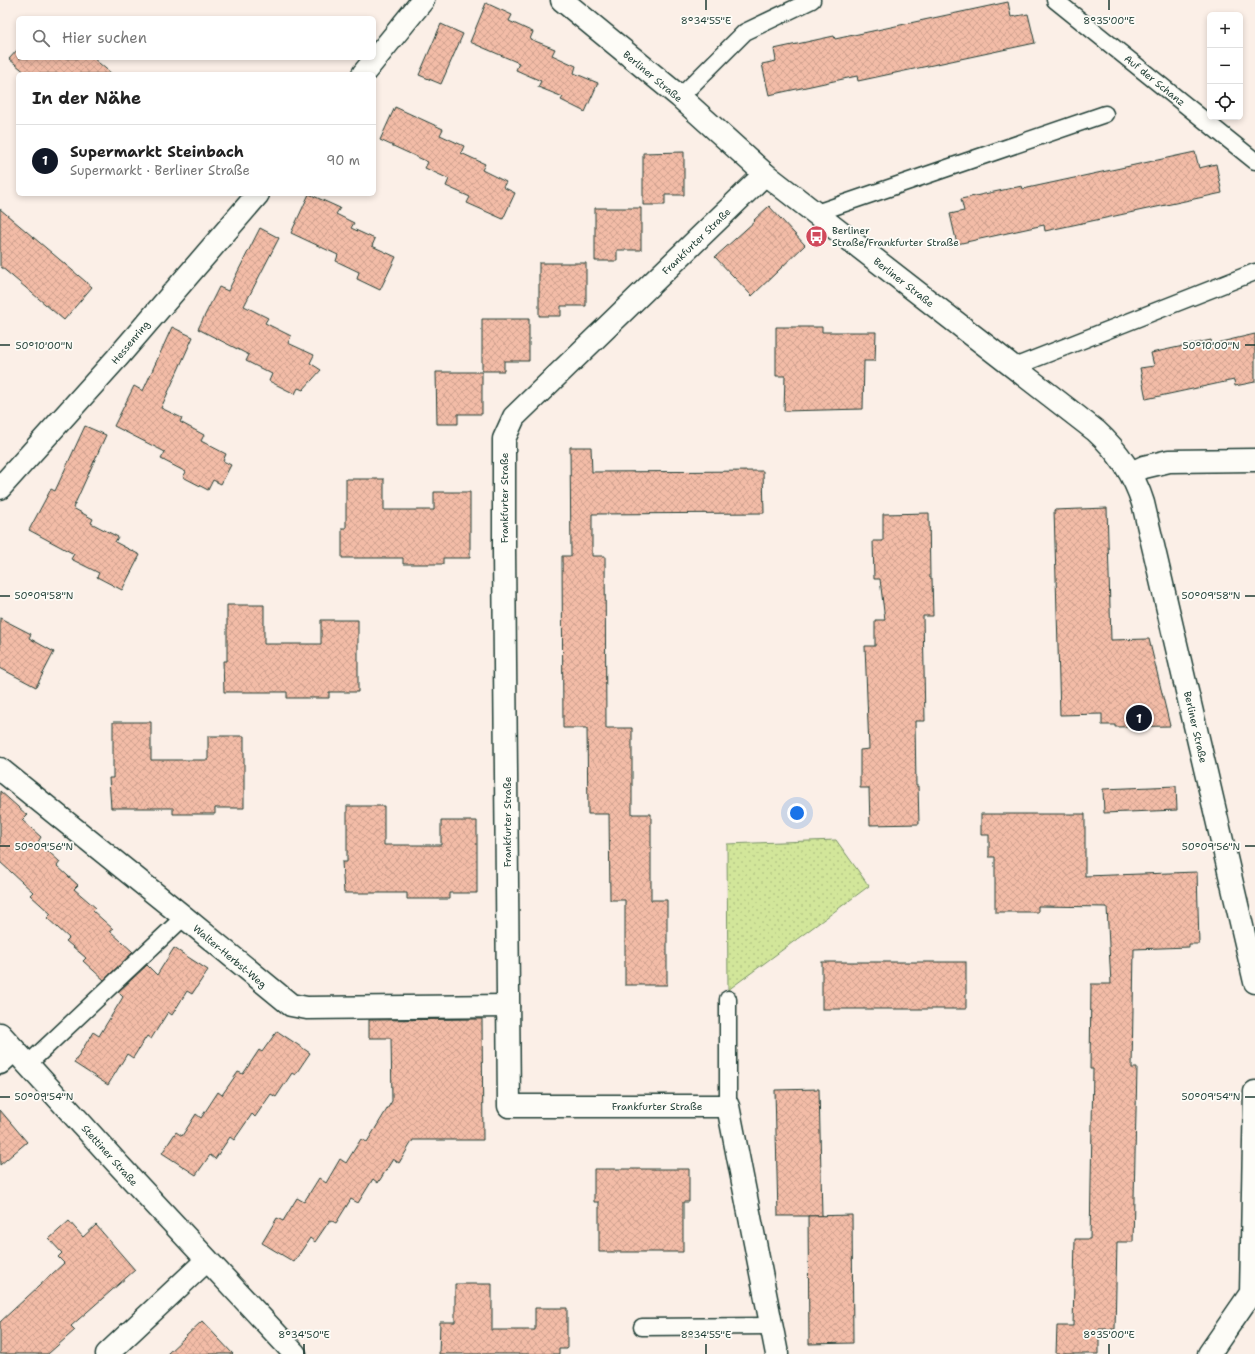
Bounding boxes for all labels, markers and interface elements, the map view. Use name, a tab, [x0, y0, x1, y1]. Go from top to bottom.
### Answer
map controls	[1207, 12, 1243, 120]
button: +	[1207, 12, 1243, 48]
text: 8°34'55"E	[681, 14, 731, 27]
text: 8°35'00"E	[1083, 14, 1135, 27]
search box	[16, 16, 376, 60]
icon: search	[30, 27, 52, 49]
text: Hier suchen	[62, 28, 147, 48]
street label: Berliner Straße	[620, 48, 685, 105]
button: −	[1207, 48, 1243, 84]
street label: Auf der Schanz	[1122, 52, 1188, 109]
button: locate	[1207, 84, 1243, 120]
text: In der Nähe	[32, 87, 141, 109]
text: Supermarkt Steinbach	[70, 142, 244, 162]
text: 1	[42, 152, 48, 169]
text: 90 m	[326, 152, 360, 169]
text: Supermarkt · Berliner Straße	[70, 162, 250, 179]
street label: Frankfurter Straße	[659, 205, 734, 278]
bus stop icon: Berliner Straße/Frankfurter Straße	[804, 223, 830, 249]
place label: Berliner Straße/Frankfurter Straße	[832, 224, 959, 249]
street label: Berliner Straße	[871, 255, 937, 310]
street label: Hessenring	[108, 318, 152, 367]
text: 50°10'00"N	[15, 339, 73, 352]
text: 50°10'00"N	[1182, 339, 1240, 352]
street label: Frankfurter Straße	[498, 452, 511, 543]
text: 50°09'58"N	[15, 589, 73, 602]
text: 50°09'58"N	[1182, 589, 1240, 602]
street label: Berliner Straße	[1181, 690, 1210, 765]
pin: 1	[1126, 703, 1152, 733]
street label: Frankfurter Straße	[501, 776, 514, 867]
your location	[787, 803, 807, 823]
text: 50°09'56"N	[15, 840, 73, 853]
text: 50°09'56"N	[1182, 840, 1240, 853]
street label: Walter-Herbst-Weg	[190, 922, 269, 991]
text: 50°09'54"N	[15, 1090, 73, 1103]
text: 50°09'54"N	[1182, 1090, 1240, 1103]
street label: Frankfurter Straße	[612, 1100, 703, 1113]
street label: Stettiner Straße	[79, 1122, 141, 1189]
text: 8°34'50"E	[278, 1328, 330, 1341]
text: 8°34'55"E	[681, 1328, 731, 1341]
text: 8°35'00"E	[1083, 1328, 1135, 1341]

